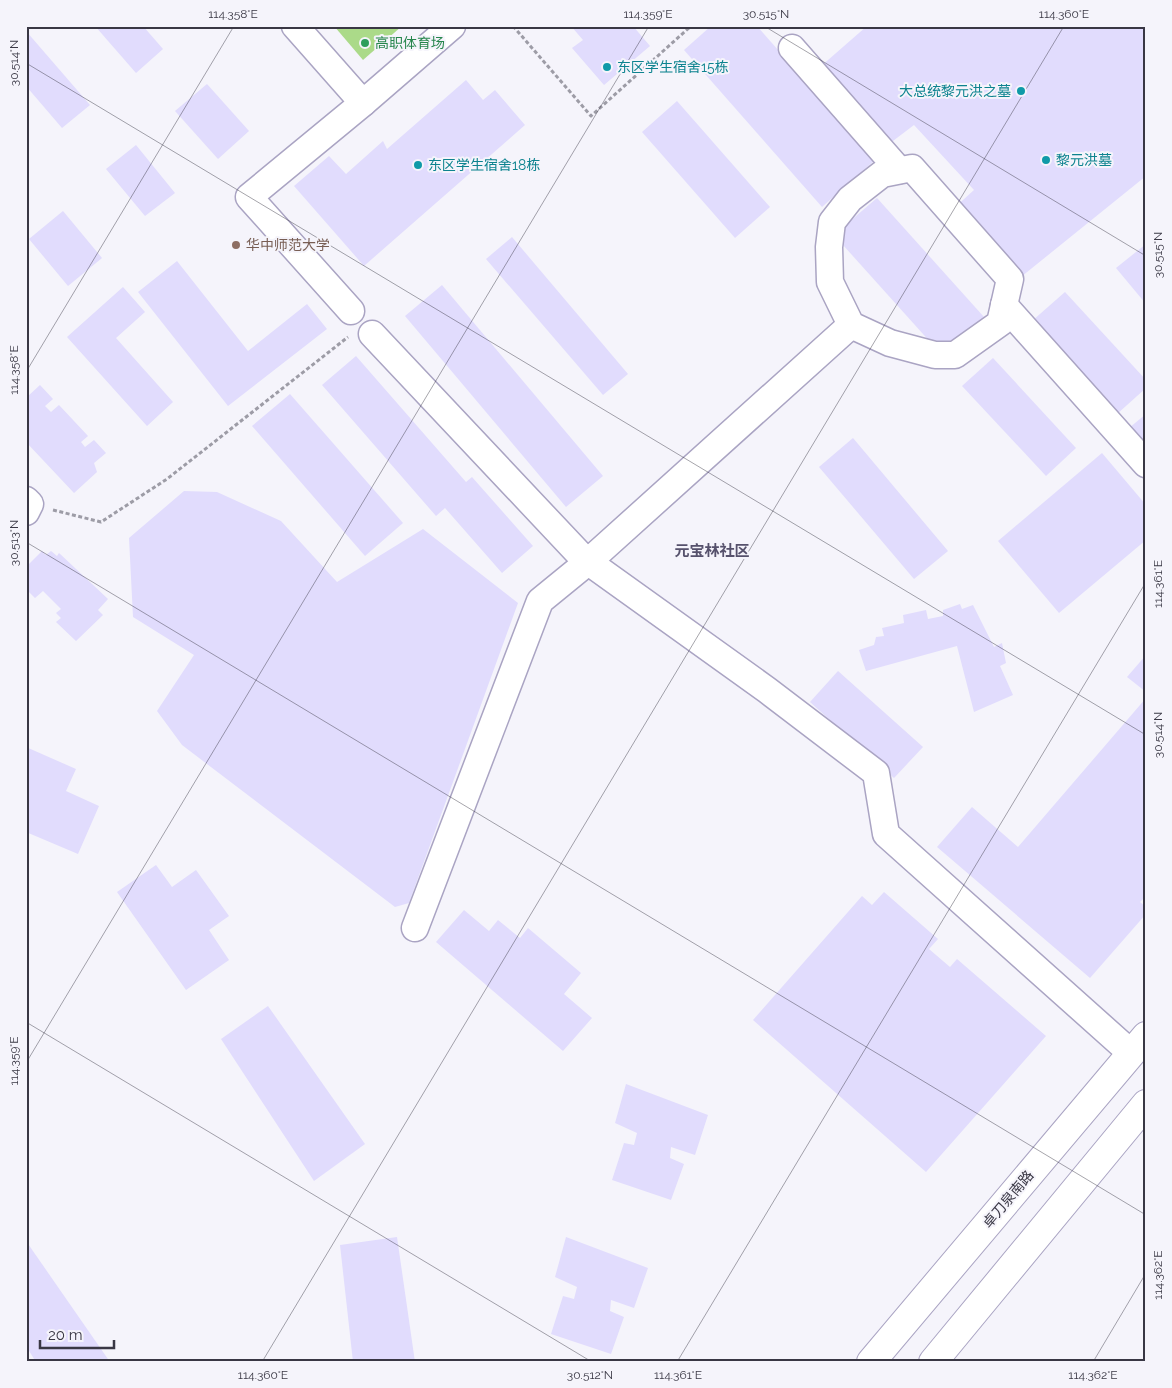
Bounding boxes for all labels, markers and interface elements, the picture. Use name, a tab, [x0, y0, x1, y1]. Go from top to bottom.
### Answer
text: 114.358°E	[208, 7, 258, 21]
text: 114.359°E	[623, 7, 673, 21]
text: 30.515°N	[743, 7, 789, 21]
text: 114.360°E	[1039, 7, 1089, 21]
place label: 高职体育场	[375, 35, 445, 51]
marker: 高职体育场	[359, 37, 371, 49]
text: 30.514°N	[7, 40, 21, 86]
place label: 东区学生宿舍15栋	[617, 59, 729, 75]
marker: 东区学生宿舍15栋	[601, 61, 613, 73]
place label: 大总统黎元洪之墓	[899, 83, 1011, 99]
marker: 大总统黎元洪之墓	[1015, 85, 1027, 97]
place label: 黎元洪墓	[1056, 152, 1112, 168]
marker: 黎元洪墓	[1040, 154, 1052, 166]
place label: 东区学生宿舍18栋	[428, 157, 540, 173]
marker: 东区学生宿舍18栋	[412, 159, 424, 171]
text: 30.515°N	[1151, 232, 1165, 278]
place label: 华中师范大学	[246, 237, 330, 253]
marker: 华中师范大学	[230, 239, 242, 251]
text: 114.358°E	[7, 345, 21, 395]
text: 30.513°N	[7, 520, 21, 566]
district label: 元宝林社区	[674, 542, 750, 560]
text: 114.361°E	[1151, 560, 1165, 608]
text: 30.514°N	[1151, 712, 1165, 758]
text: 114.359°E	[7, 1036, 21, 1086]
street label: 卓刀泉南路	[979, 1167, 1037, 1231]
text: 114.362°E	[1151, 1250, 1165, 1300]
scale bar	[40, 1318, 114, 1350]
text: 20 m	[48, 1326, 83, 1344]
text: 114.360°E	[238, 1368, 288, 1382]
text: 30.512°N	[567, 1368, 613, 1382]
text: 114.361°E	[654, 1368, 702, 1382]
text: 114.362°E	[1068, 1368, 1118, 1382]

